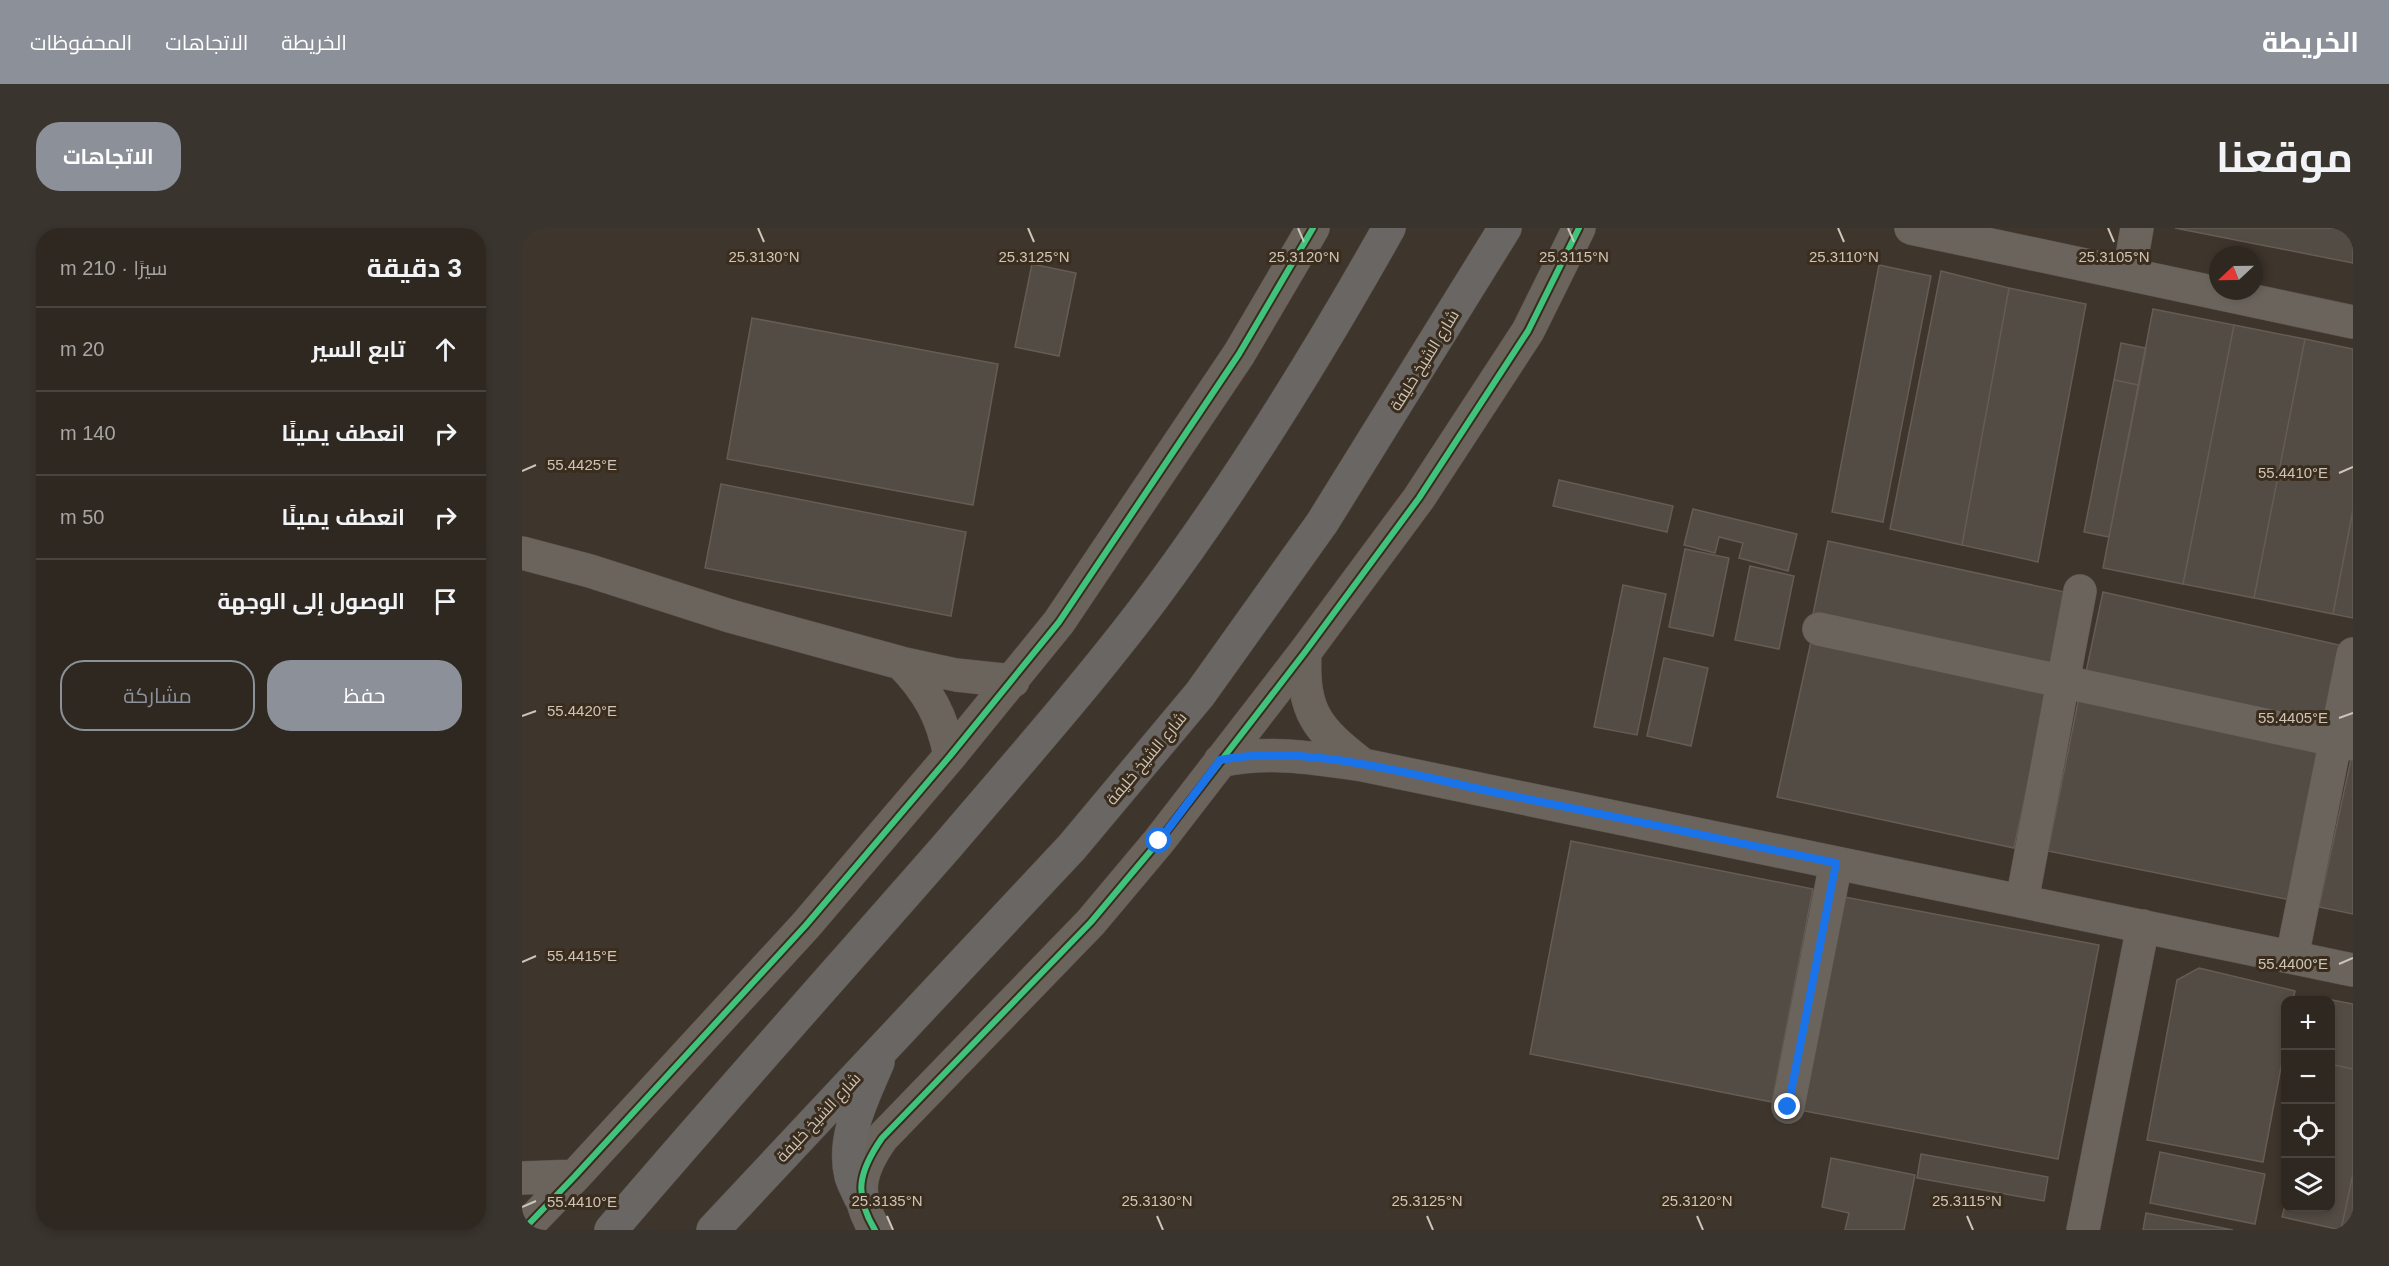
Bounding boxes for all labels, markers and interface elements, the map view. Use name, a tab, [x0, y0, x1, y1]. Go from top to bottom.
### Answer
text: الخريطة	[2262, 27, 2359, 58]
text: المحفوظات	[30, 31, 132, 54]
text: الاتجاهات	[165, 31, 248, 54]
text: الخريطة	[281, 31, 347, 54]
button: الاتجاهات	[36, 122, 181, 191]
text: موقعنا	[2216, 134, 2353, 181]
north arrow	[2209, 246, 2263, 300]
text: 25.3130°N	[728, 248, 800, 265]
text: 25.3125°N	[998, 248, 1070, 265]
text: 25.3120°N	[1268, 248, 1340, 265]
text: 25.3115°N	[1539, 248, 1609, 265]
text: 25.3110°N	[1809, 248, 1879, 265]
text: 25.3105°N	[2078, 248, 2150, 265]
text: 3 دقيقة	[367, 253, 462, 283]
text: سيرًا · 210 m	[60, 257, 167, 279]
street label: شارع الشيخ خليفة	[1387, 307, 1465, 415]
icon: ahead	[429, 333, 462, 366]
text: تابع السير	[311, 337, 405, 362]
text: 20 m	[60, 338, 104, 360]
icon: right	[429, 417, 462, 450]
text: انعطف يمينًا	[282, 421, 405, 446]
text: 140 m	[60, 422, 116, 444]
text: 55.4425°E	[547, 456, 617, 473]
text: 55.4410°E	[2258, 464, 2328, 481]
icon: right	[429, 501, 462, 534]
text: انعطف يمينًا	[282, 505, 405, 530]
text: 50 m	[60, 506, 104, 528]
icon: arrive	[429, 585, 462, 618]
text: الوصول إلى الوجهة	[218, 589, 405, 614]
button: مشاركة	[60, 660, 255, 731]
button: حفظ	[267, 660, 462, 731]
text: 55.4420°E	[547, 702, 617, 719]
street label: شارع الشيخ خليفة	[1103, 709, 1192, 810]
text: 55.4405°E	[2258, 709, 2328, 726]
route start	[1145, 827, 1171, 853]
text: 55.4415°E	[547, 947, 617, 964]
text: 55.4400°E	[2258, 955, 2328, 972]
map controls	[2281, 996, 2335, 1212]
button: +	[2281, 996, 2335, 1050]
button: −	[2281, 1050, 2335, 1104]
street label: شارع الشيخ خليفة	[773, 1069, 866, 1167]
route end	[1774, 1093, 1800, 1119]
button: locate	[2281, 1104, 2335, 1158]
button: layers	[2281, 1158, 2335, 1212]
text: 25.3135°N	[851, 1192, 923, 1209]
text: 25.3130°N	[1121, 1192, 1193, 1209]
text: 25.3125°N	[1391, 1192, 1463, 1209]
text: 25.3120°N	[1661, 1192, 1733, 1209]
text: 25.3115°N	[1932, 1192, 2002, 1209]
text: 55.4410°E	[547, 1193, 617, 1210]

